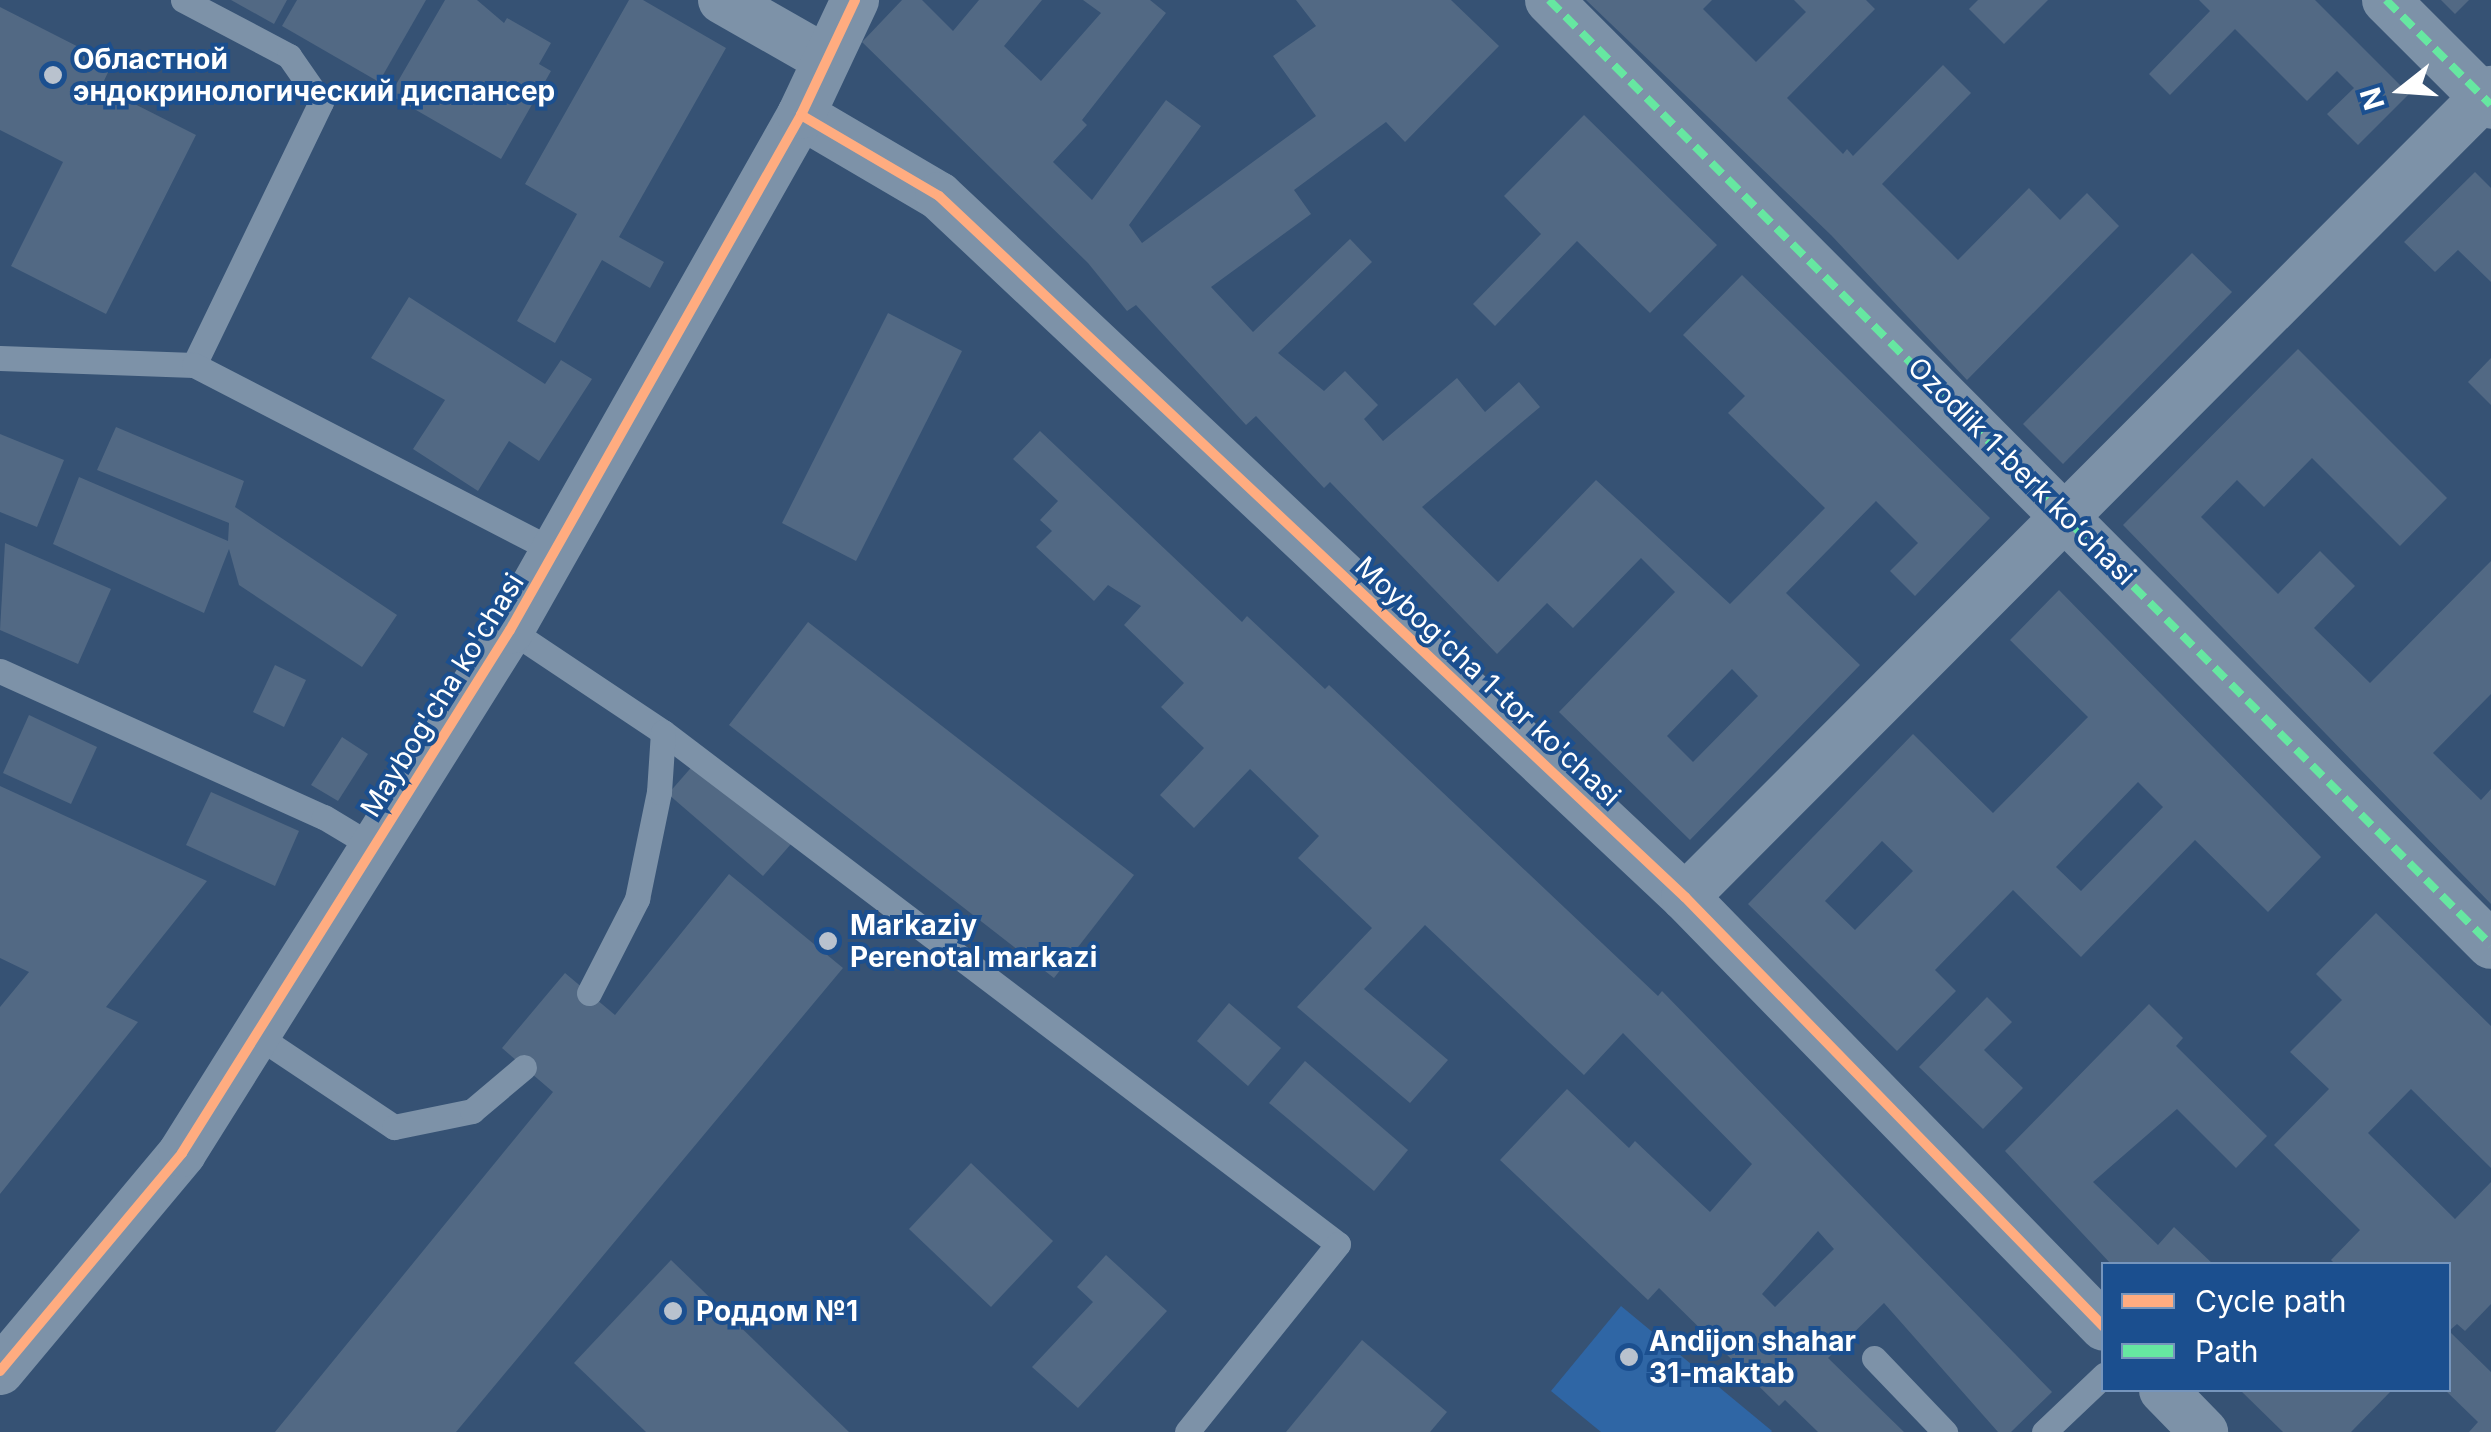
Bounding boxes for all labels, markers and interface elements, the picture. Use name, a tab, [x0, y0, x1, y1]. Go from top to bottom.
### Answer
north arrow	[2351, 40, 2451, 140]
place label: Областной эндокринологический диспансер	[73, 42, 555, 108]
marker: Областной эндокринологический диспансер	[42, 64, 64, 86]
text: N	[2353, 84, 2392, 114]
street label: Ozodlik 1-berk koʻchasi	[1901, 350, 2143, 592]
street label: Moybog'cha 1-tor ko'chasi	[1349, 549, 1627, 813]
street label: Maybog'cha ko'chasi	[353, 567, 531, 823]
place label: Markaziy Perenotal markazi	[850, 908, 1097, 974]
marker: Markaziy Perenotal markazi	[815, 928, 841, 954]
legend	[2101, 1262, 2451, 1392]
text: Cycle path	[2195, 1283, 2347, 1319]
place label: Роддом №1	[696, 1294, 858, 1328]
marker: Роддом №1	[660, 1298, 686, 1324]
place label: Andijon shahar 31-maktab	[1649, 1324, 1856, 1390]
text: Path	[2195, 1333, 2259, 1369]
marker: Andijon shahar 31-maktab	[1618, 1346, 1640, 1368]

